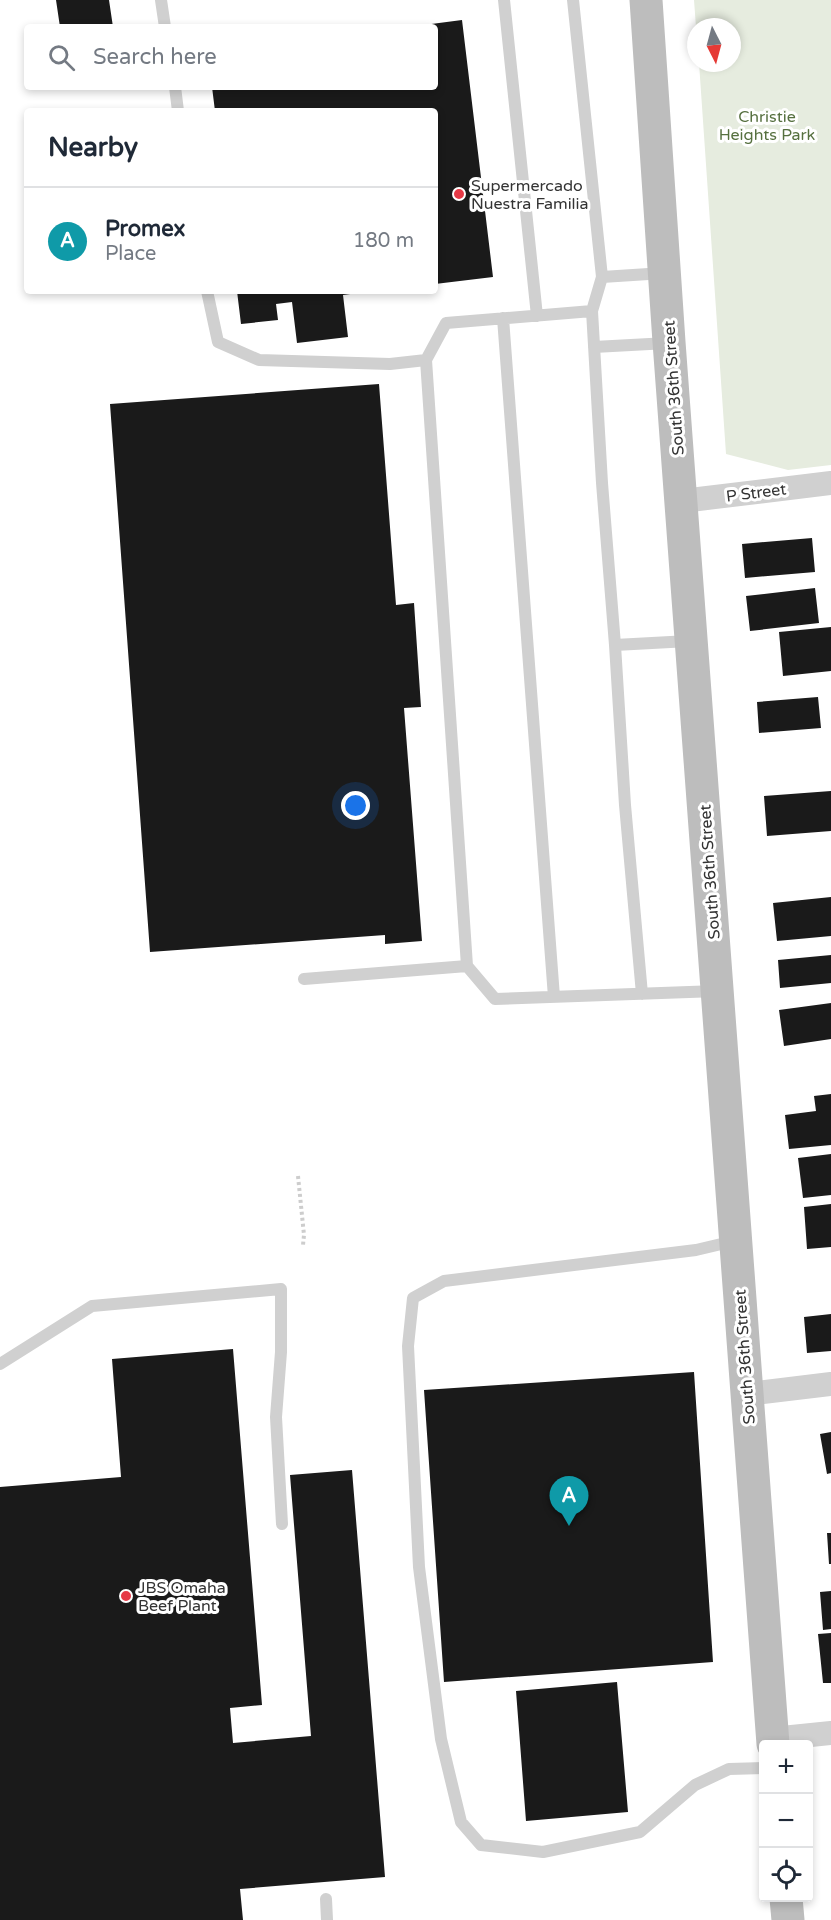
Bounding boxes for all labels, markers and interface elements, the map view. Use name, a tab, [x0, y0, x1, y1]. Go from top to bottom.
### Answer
north arrow	[687, 18, 741, 72]
search box	[24, 24, 438, 90]
icon: search	[45, 41, 78, 74]
text: Search here	[93, 44, 217, 70]
park label: Christie Heights Park	[719, 107, 816, 145]
text: Nearby	[48, 132, 138, 163]
place label: Supermercado Nuestra Familia	[471, 176, 589, 214]
marker: Supermercado Nuestra Familia	[452, 187, 466, 201]
text: Promex	[105, 216, 186, 242]
text: A	[60, 229, 75, 253]
text: 180 m	[353, 229, 414, 253]
text: Place	[105, 242, 156, 266]
street label: South 36th Street	[659, 320, 689, 456]
street label: P Street	[725, 479, 787, 507]
your location	[341, 791, 370, 820]
street label: South 36th Street	[695, 804, 725, 940]
street label: South 36th Street	[730, 1289, 760, 1425]
pin: A	[550, 1476, 588, 1526]
place label: JBS Omaha Beef Plant	[138, 1578, 226, 1616]
marker: JBS Omaha Beef Plant	[119, 1589, 133, 1603]
map controls	[759, 1740, 813, 1902]
button: +	[759, 1740, 813, 1794]
button: −	[759, 1794, 813, 1848]
button: locate	[759, 1848, 813, 1902]

